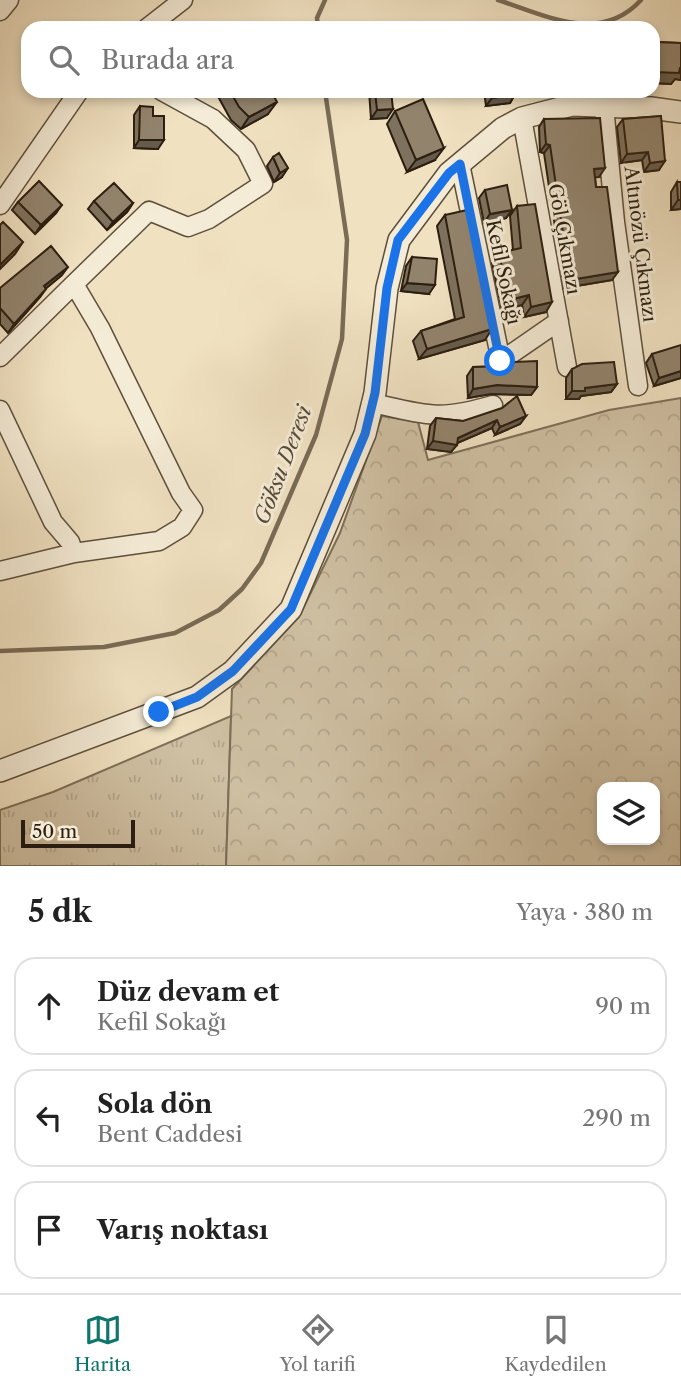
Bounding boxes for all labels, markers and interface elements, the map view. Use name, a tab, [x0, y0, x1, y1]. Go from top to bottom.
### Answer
search box	[21, 21, 660, 98]
icon: search	[45, 41, 83, 79]
text: Burada ara	[101, 44, 234, 76]
street label: Altınözü Çıkmazı	[619, 164, 661, 323]
street label: Göl Çıkmazı	[543, 182, 586, 297]
street label: Kefil Sokağı	[481, 217, 526, 327]
route start	[484, 345, 515, 376]
water label: Göksu Deresi	[249, 401, 317, 528]
route end	[143, 696, 174, 727]
map controls	[597, 782, 660, 845]
button: layers	[597, 782, 660, 845]
scale bar	[21, 817, 135, 849]
text: 50 m	[32, 820, 77, 843]
text: 5 dk	[28, 893, 92, 930]
text: Yaya · 380 m	[516, 898, 653, 926]
text: Düz devam et	[97, 976, 279, 1008]
icon: ahead	[30, 987, 68, 1025]
text: 90 m	[595, 992, 651, 1020]
text: Kefil Sokağı	[97, 1008, 226, 1036]
text: Sola dön	[97, 1088, 212, 1120]
icon: left	[30, 1099, 68, 1137]
text: 290 m	[582, 1104, 651, 1132]
text: Bent Caddesi	[97, 1120, 242, 1148]
icon: arrive	[30, 1211, 68, 1249]
text: Varış noktası	[97, 1214, 268, 1246]
tab: Harita	[74, 1311, 131, 1376]
tab: Yol tarifi	[280, 1311, 356, 1376]
tab: Kaydedilen	[505, 1311, 607, 1376]

